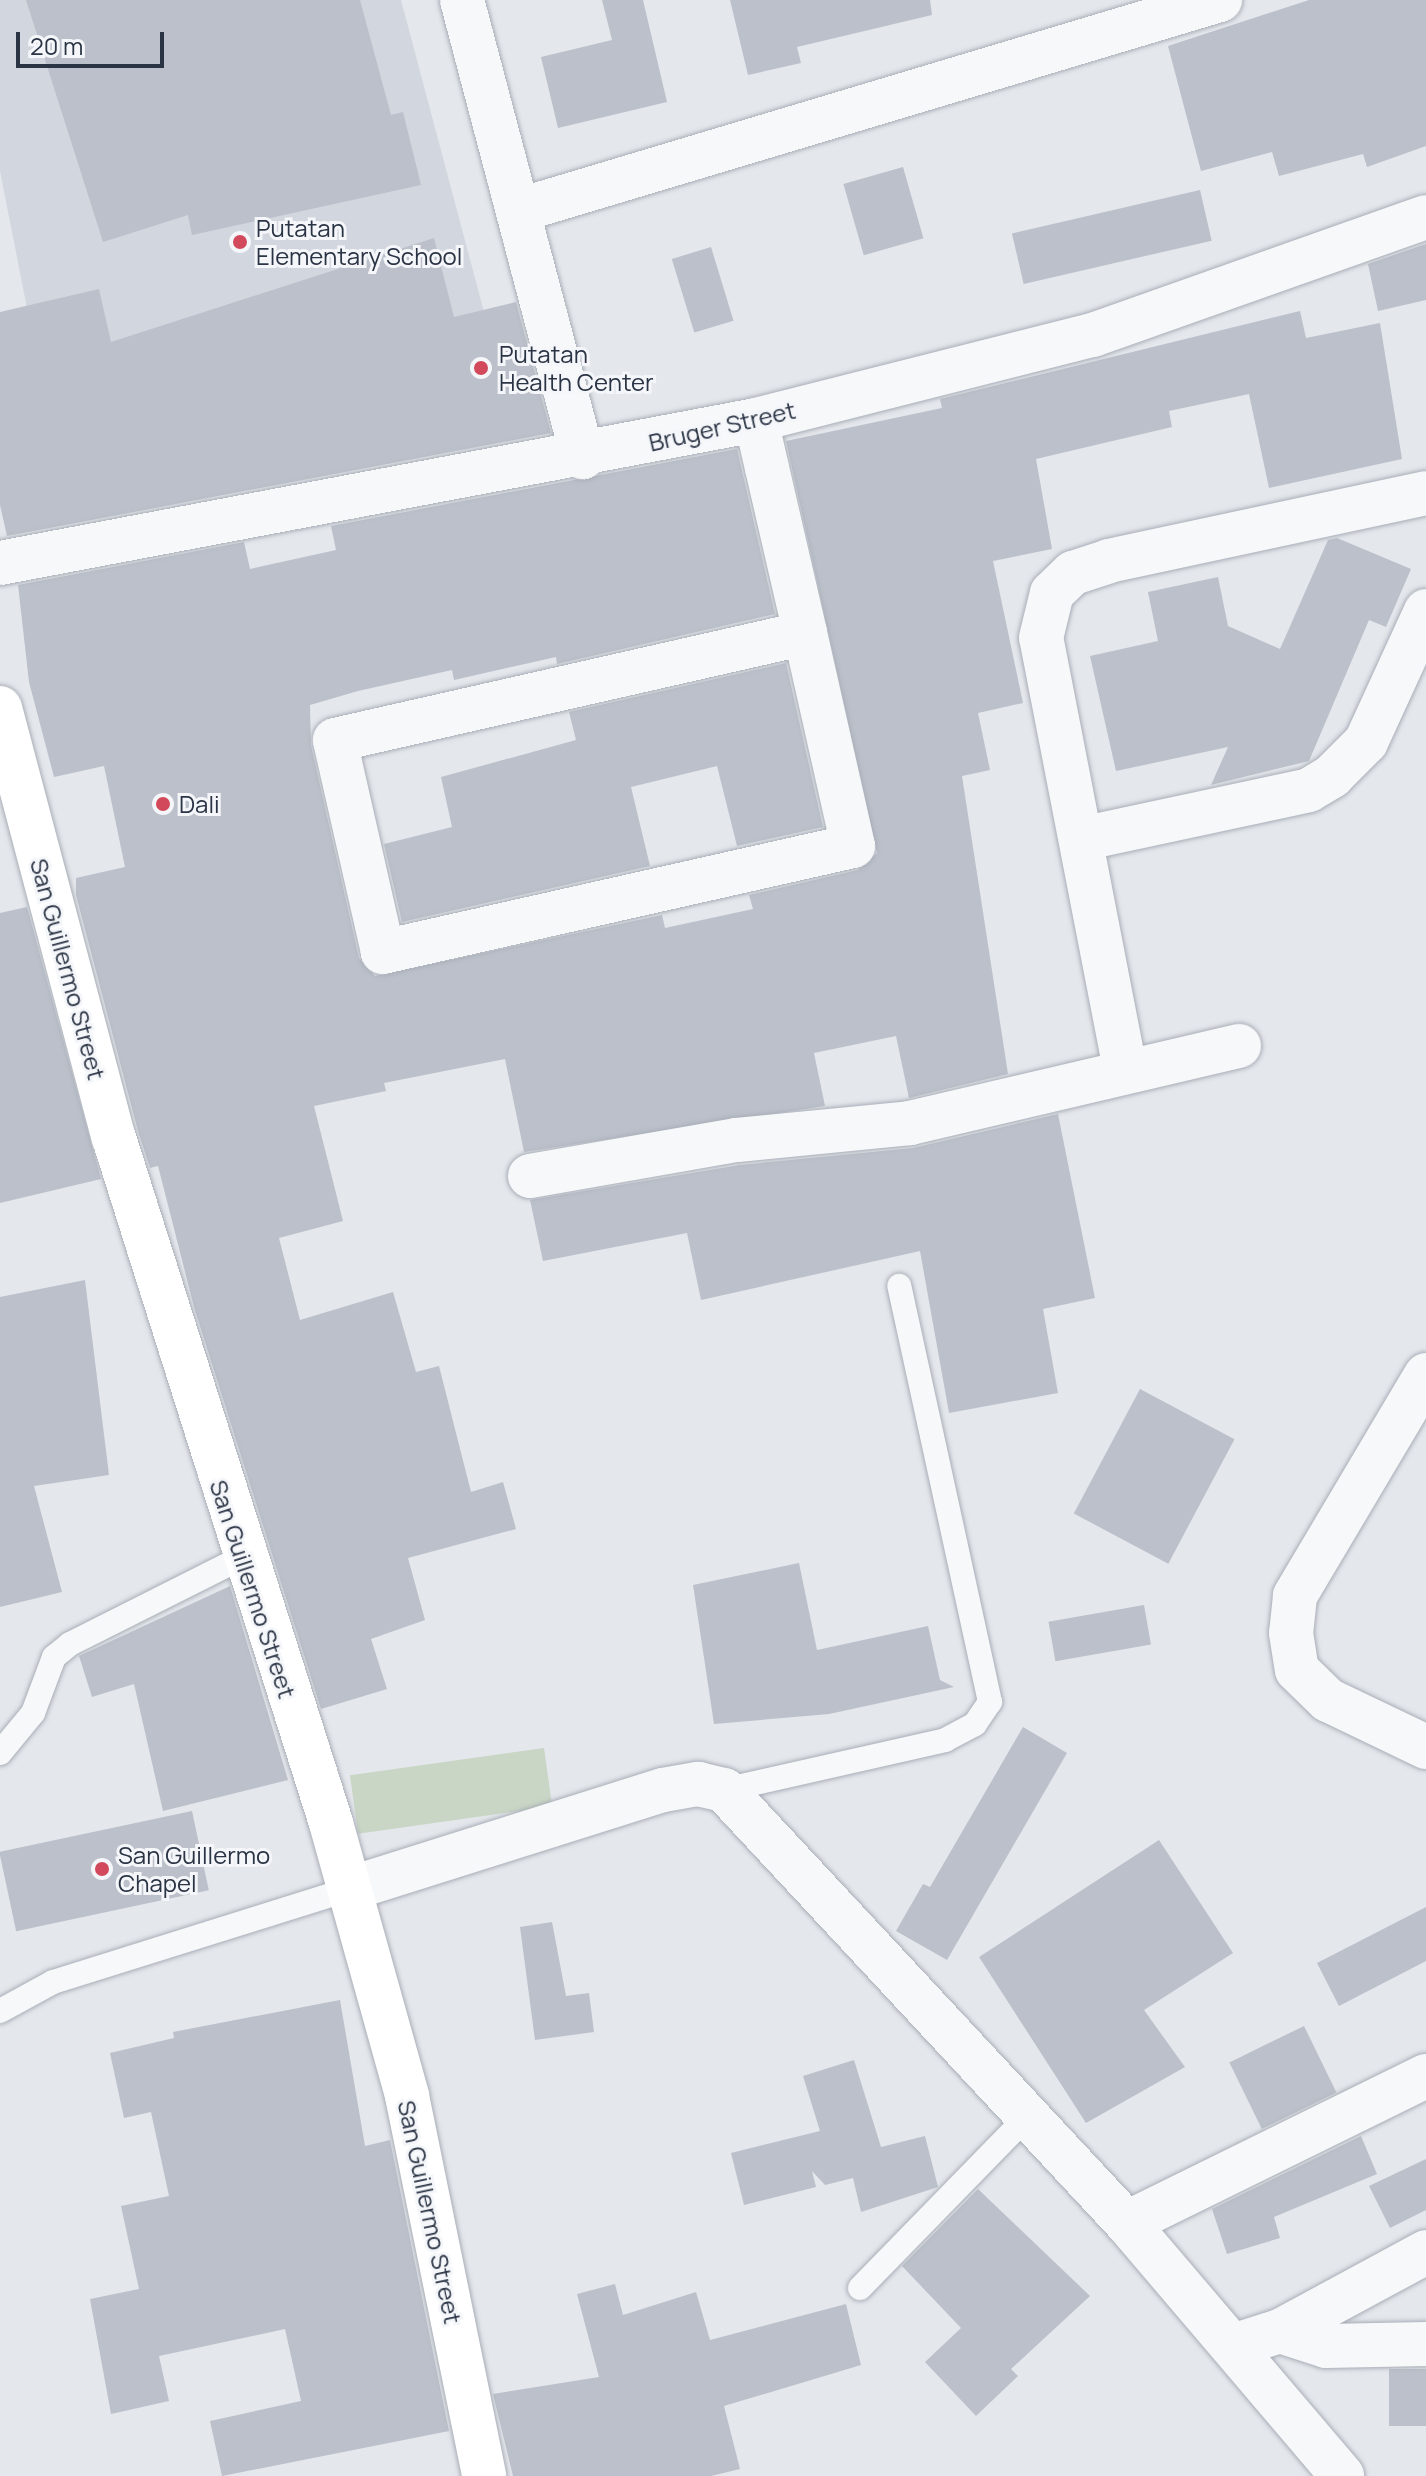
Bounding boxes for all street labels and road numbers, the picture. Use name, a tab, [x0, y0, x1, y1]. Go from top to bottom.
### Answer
street label: Bruger Street	[646, 395, 798, 457]
street label: San Guillermo Street	[25, 855, 111, 1083]
street label: San Guillermo Street	[204, 1476, 302, 1702]
street label: San Guillermo Street	[392, 2098, 468, 2326]

